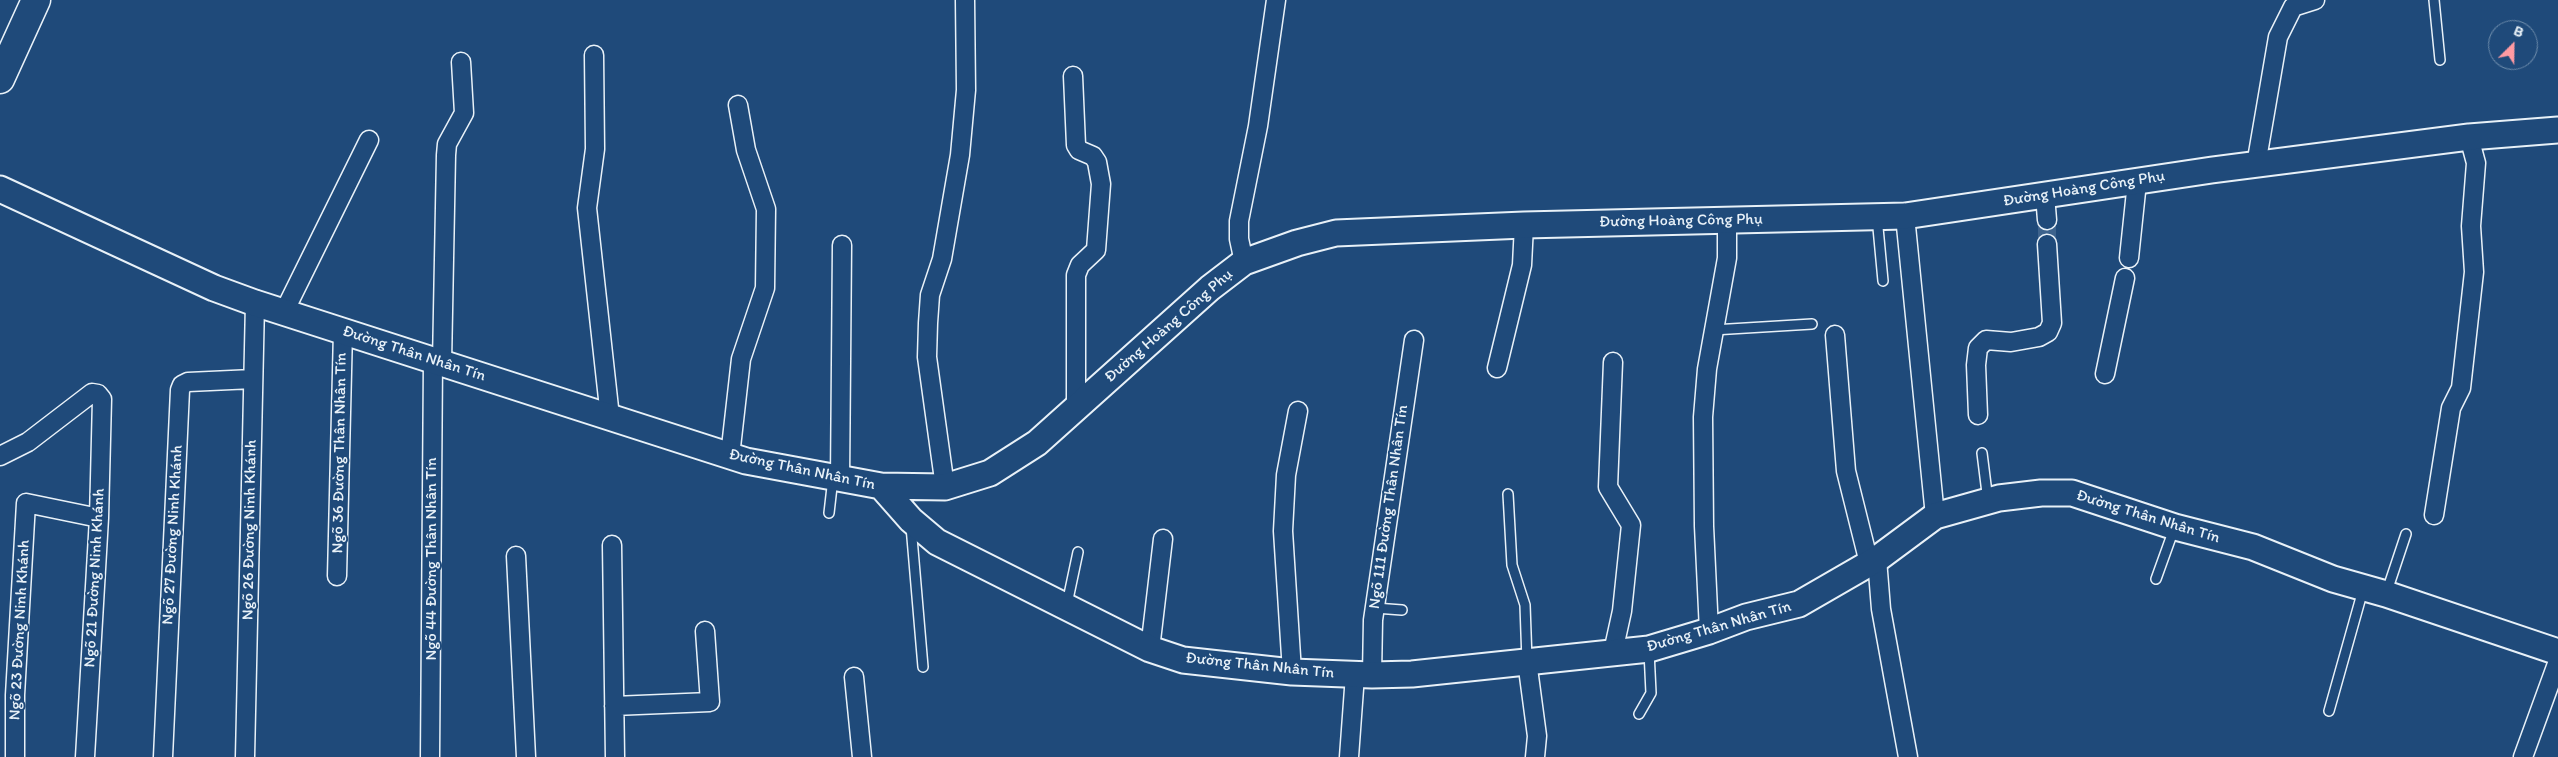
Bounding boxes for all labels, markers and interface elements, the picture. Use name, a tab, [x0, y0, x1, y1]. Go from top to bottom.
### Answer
north arrow	[2488, 20, 2538, 70]
text: B	[2511, 22, 2526, 41]
street label: Đường Hoàng Công Phụ	[2002, 167, 2166, 211]
street label: Đường Hoàng Công Phụ	[1599, 210, 1763, 232]
street label: Đường Hoàng Công Phụ	[1101, 265, 1237, 387]
street label: Đường Thân Nhân Tín	[340, 322, 488, 386]
street label: Ngõ 36 Đường Thân Nhân Tín	[329, 352, 351, 554]
street label: Ngõ 111 Đường Thân Nhân Tín	[1365, 404, 1413, 610]
street label: Ngõ 26 Đường Ninh Khánh	[239, 440, 261, 620]
street label: Ngõ 27 Đường Ninh Khánh	[159, 445, 187, 625]
street label: Đường Thân Nhân Tín	[727, 445, 877, 495]
street label: Ngõ 44 Đường Thân Nhân Tín	[422, 458, 442, 660]
street label: Đường Thân Nhân Tín	[2074, 486, 2222, 548]
street label: Ngõ 21 Đường Ninh Khánh	[81, 488, 109, 668]
street label: Ngõ 23 Đường Ninh Khánh	[6, 539, 34, 721]
street label: Đường Thân Nhân Tín	[1645, 597, 1793, 657]
street label: Đường Thân Nhân Tín	[1185, 649, 1335, 683]

